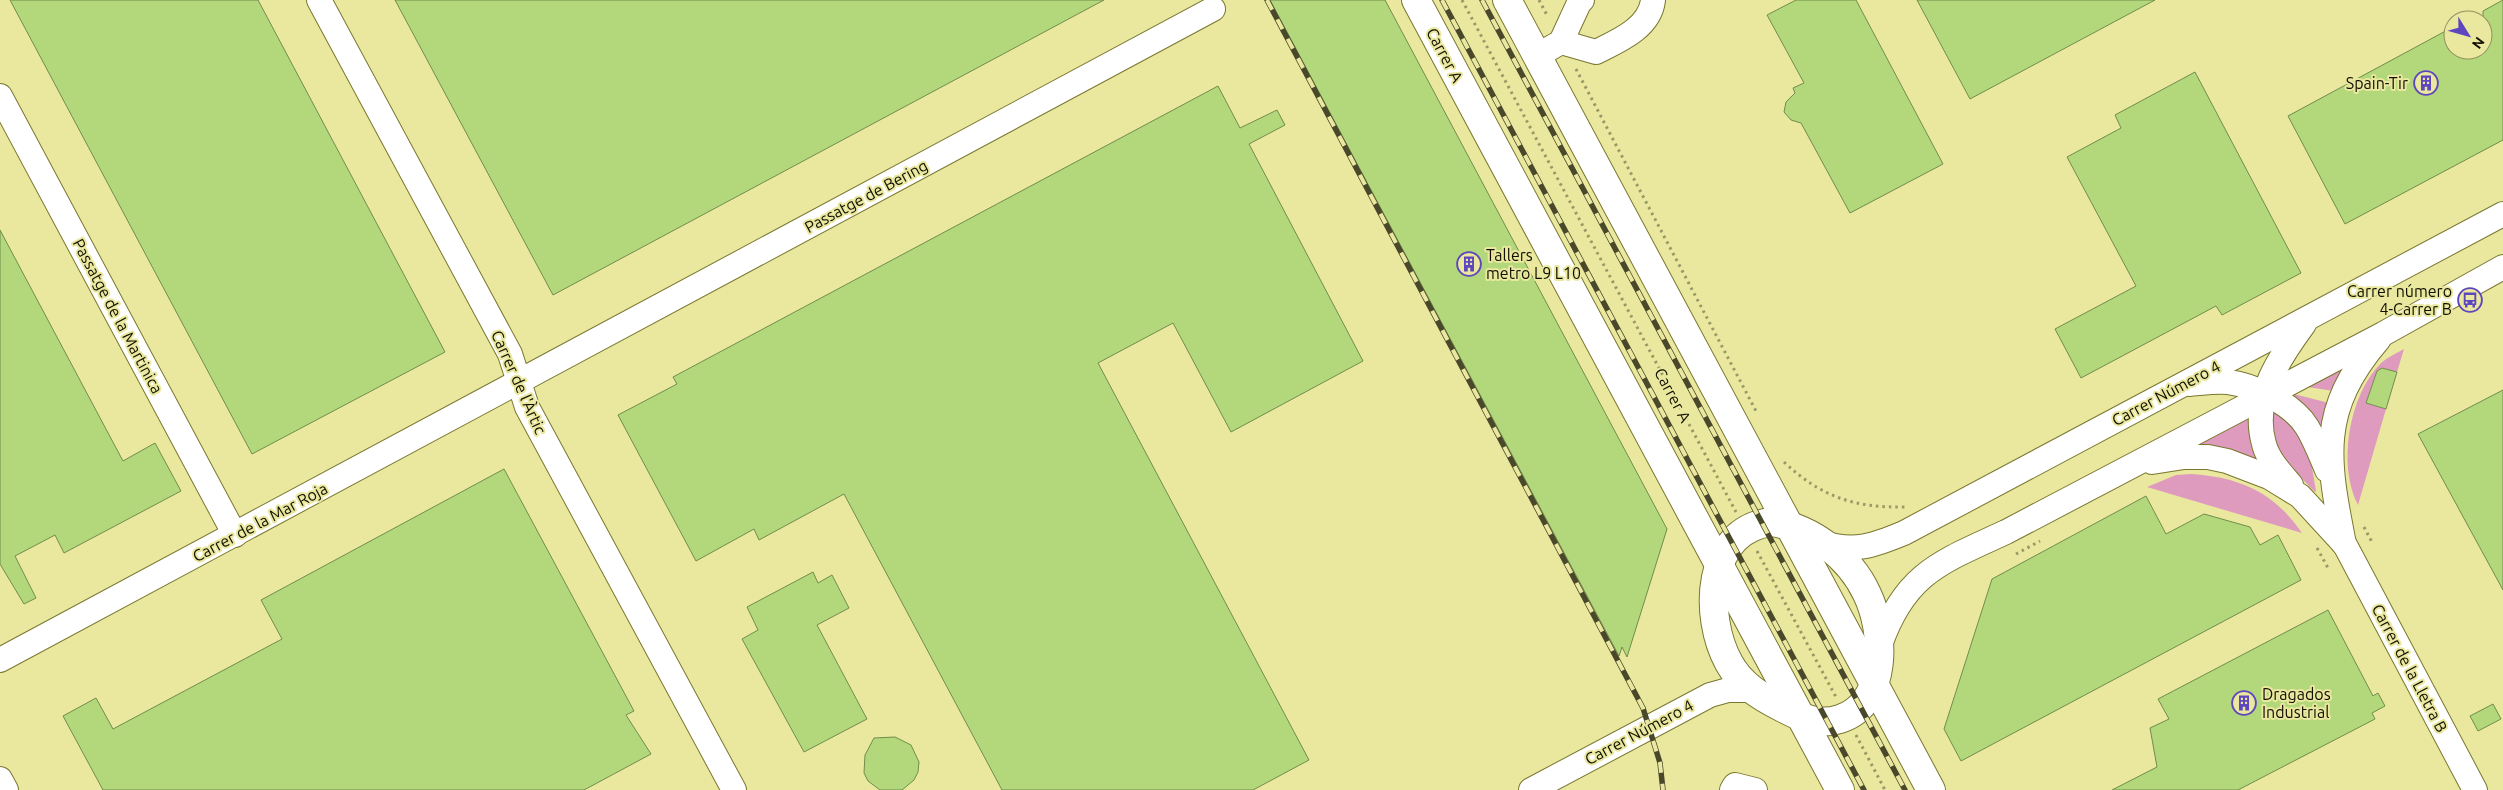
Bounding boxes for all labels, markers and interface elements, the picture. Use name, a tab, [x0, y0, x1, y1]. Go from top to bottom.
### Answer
north arrow	[2443, 10, 2493, 60]
street label: Carrer A	[1423, 25, 1467, 86]
text: N	[2469, 34, 2488, 52]
building icon: Spain-Tir	[2413, 70, 2439, 96]
place label: Spain-Tir	[2346, 74, 2408, 92]
street label: Passatge de Bering	[801, 156, 931, 236]
street label: Passatge de la Martinica	[70, 236, 166, 396]
place label: Tallers metro L9 L10	[1486, 246, 1581, 282]
building icon: Tallers metro L9 L10	[1456, 251, 1482, 277]
place label: Carrer número 4-Carrer B	[2347, 282, 2452, 318]
bus stop icon: Carrer número 4-Carrer B	[2457, 287, 2483, 313]
street label: Carrer de l'Àrtic	[488, 327, 552, 437]
street label: Carrer Número 4	[2109, 357, 2223, 429]
street label: Carrer A	[1651, 365, 1695, 426]
street label: Carrer de la Mar Roja	[190, 479, 330, 565]
street label: Carrer de la Lletra B	[2369, 601, 2451, 735]
place label: Dragados Industrial	[2262, 685, 2331, 721]
building icon: Dragados Industrial	[2231, 690, 2257, 716]
street label: Carrer Número 4	[1582, 696, 1696, 768]

